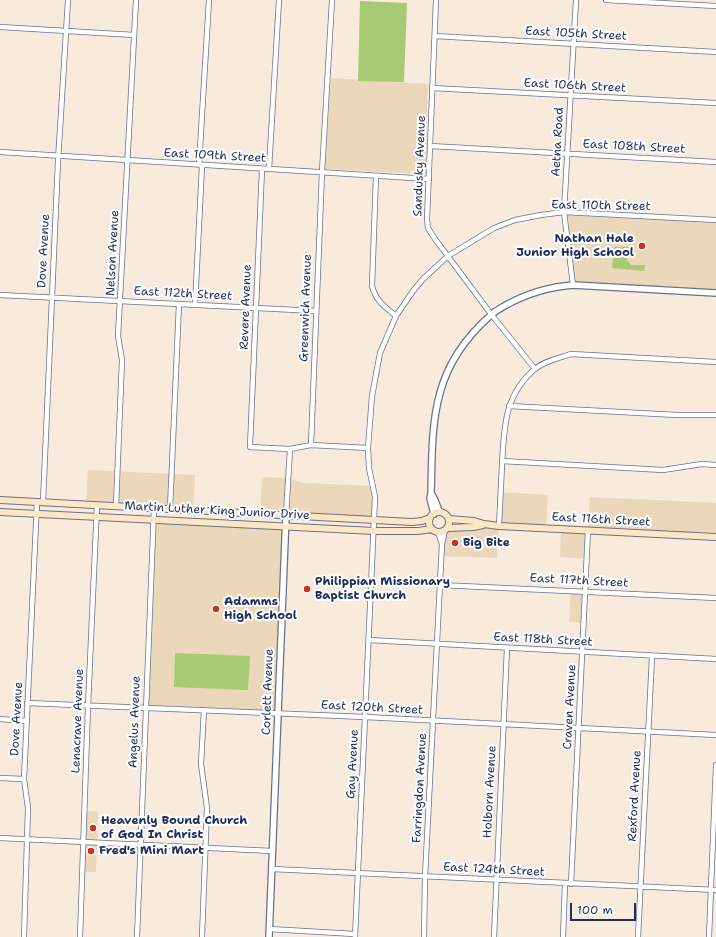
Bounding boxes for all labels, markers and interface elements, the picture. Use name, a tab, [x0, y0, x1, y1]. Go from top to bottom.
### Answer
street label: East 105th Street	[525, 24, 627, 44]
street label: East 106th Street	[523, 76, 627, 96]
street label: Aetna Road	[549, 107, 567, 177]
street label: Sandusky Avenue	[411, 115, 429, 217]
street label: East 108th Street	[582, 137, 686, 157]
street label: East 109th Street	[163, 146, 267, 166]
street label: East 110th Street	[551, 198, 651, 214]
street label: Nelson Avenue	[104, 210, 122, 296]
street label: Dove Avenue	[35, 213, 53, 289]
place label: Nathan Hale Junior High School	[516, 232, 634, 260]
marker: Nathan Hale Junior High School	[637, 241, 647, 251]
street label: Greenwich Avenue	[297, 254, 315, 362]
street label: Revere Avenue	[237, 264, 255, 350]
street label: East 112th Street	[133, 284, 233, 304]
street label: Martin Luther King Junior Drive	[124, 499, 310, 523]
street label: East 116th Street	[551, 510, 651, 530]
place label: Big Bite	[463, 536, 510, 550]
marker: Big Bite	[450, 538, 460, 548]
street label: East 117th Street	[529, 571, 629, 591]
place label: Philippian Missionary Baptist Church	[315, 575, 450, 603]
marker: Philippian Missionary Baptist Church	[302, 584, 312, 594]
place label: Adamms High School	[224, 595, 297, 623]
marker: Adamms High School	[211, 604, 221, 614]
street label: East 118th Street	[493, 630, 593, 650]
street label: Corlett Avenue	[259, 649, 277, 735]
street label: Craven Avenue	[561, 664, 579, 750]
street label: Lenacrave Avenue	[69, 668, 87, 774]
street label: Angelus Avenue	[126, 676, 144, 768]
street label: Dove Avenue	[8, 681, 26, 757]
street label: East 120th Street	[320, 698, 424, 718]
street label: Gay Avenue	[344, 729, 362, 799]
street label: Farringdon Avenue	[410, 733, 430, 843]
street label: Holborn Avenue	[480, 745, 500, 839]
street label: Rexford Avenue	[625, 750, 645, 842]
place label: Heavenly Bound Church of God In Christ	[101, 814, 247, 842]
marker: Heavenly Bound Church of God In Christ	[88, 823, 98, 833]
place label: Fred's Mini Mart	[99, 844, 204, 858]
marker: Fred's Mini Mart	[86, 846, 96, 856]
street label: East 124th Street	[443, 860, 545, 880]
scale bar	[572, 895, 638, 921]
text: 100 m	[577, 902, 613, 918]

